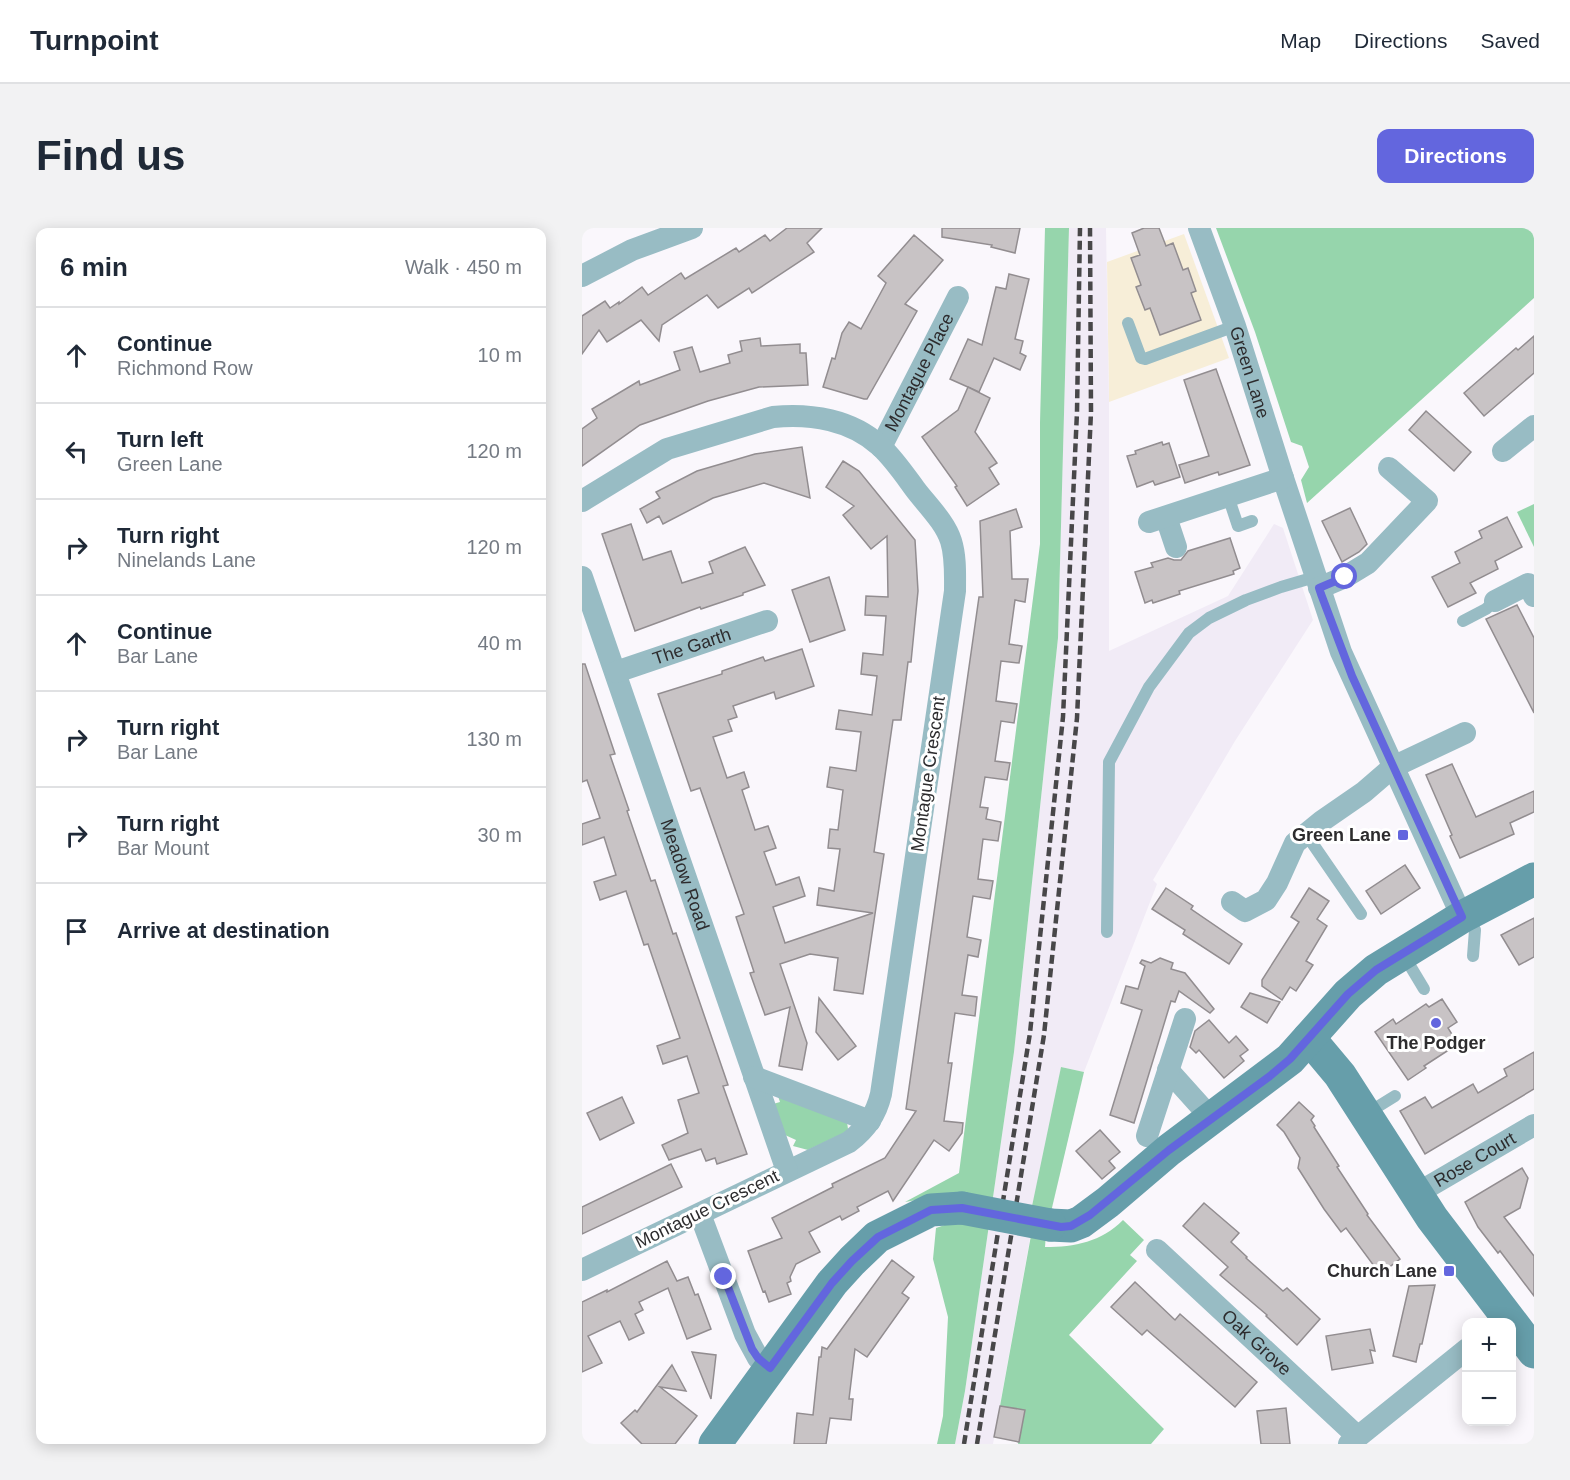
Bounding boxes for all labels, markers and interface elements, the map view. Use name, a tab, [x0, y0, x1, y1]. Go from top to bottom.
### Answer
text: Turnpoint	[30, 25, 159, 56]
text: Map	[1280, 29, 1321, 52]
text: Directions	[1354, 29, 1447, 52]
text: Saved	[1480, 29, 1540, 52]
button: Directions	[1377, 129, 1534, 183]
text: Find us	[36, 132, 185, 179]
text: 6 min	[60, 252, 128, 282]
text: Walk · 450 m	[405, 256, 522, 278]
street label: Montague Place	[881, 310, 958, 435]
street label: Green Lane	[1226, 324, 1273, 421]
text: Continue	[117, 331, 212, 356]
icon: ahead	[60, 339, 93, 372]
text: 10 m	[478, 344, 522, 366]
text: Richmond Row	[117, 357, 253, 379]
text: Turn left	[117, 427, 203, 452]
icon: left	[60, 435, 93, 468]
text: 120 m	[466, 440, 522, 462]
text: Green Lane	[117, 453, 223, 475]
text: Turn right	[117, 523, 219, 548]
icon: right	[60, 531, 93, 564]
text: 120 m	[466, 536, 522, 558]
text: Ninelands Lane	[117, 549, 256, 571]
route start	[1331, 563, 1357, 589]
text: Continue	[117, 619, 212, 644]
street label: The Garth	[650, 624, 733, 669]
icon: ahead	[60, 627, 93, 660]
text: 40 m	[478, 632, 522, 654]
text: Bar Lane	[117, 645, 198, 667]
street label: Montague Crescent	[907, 695, 949, 853]
text: Turn right	[117, 715, 219, 740]
icon: right	[60, 723, 93, 756]
text: 130 m	[466, 728, 522, 750]
text: Bar Lane	[117, 741, 198, 763]
text: Turn right	[117, 811, 219, 836]
street label: Meadow Road	[656, 817, 713, 933]
icon: right	[60, 819, 93, 852]
text: 30 m	[478, 824, 522, 846]
place label: Green Lane	[1292, 825, 1391, 845]
marker: Green Lane	[1396, 828, 1410, 842]
text: Bar Mount	[117, 837, 209, 859]
icon: arrive	[60, 915, 93, 948]
text: Arrive at destination	[117, 918, 330, 943]
marker: The Podger	[1429, 1016, 1443, 1030]
place label: The Podger	[1386, 1033, 1486, 1053]
street label: Rose Court	[1430, 1128, 1519, 1191]
street label: Montague Crescent	[632, 1166, 782, 1252]
place label: Church Lane	[1327, 1261, 1437, 1281]
route end	[710, 1263, 736, 1289]
marker: Church Lane	[1442, 1264, 1456, 1278]
street label: Oak Grove	[1218, 1306, 1295, 1380]
map controls	[1462, 1318, 1516, 1426]
button: +	[1462, 1318, 1516, 1372]
button: −	[1462, 1372, 1516, 1426]

